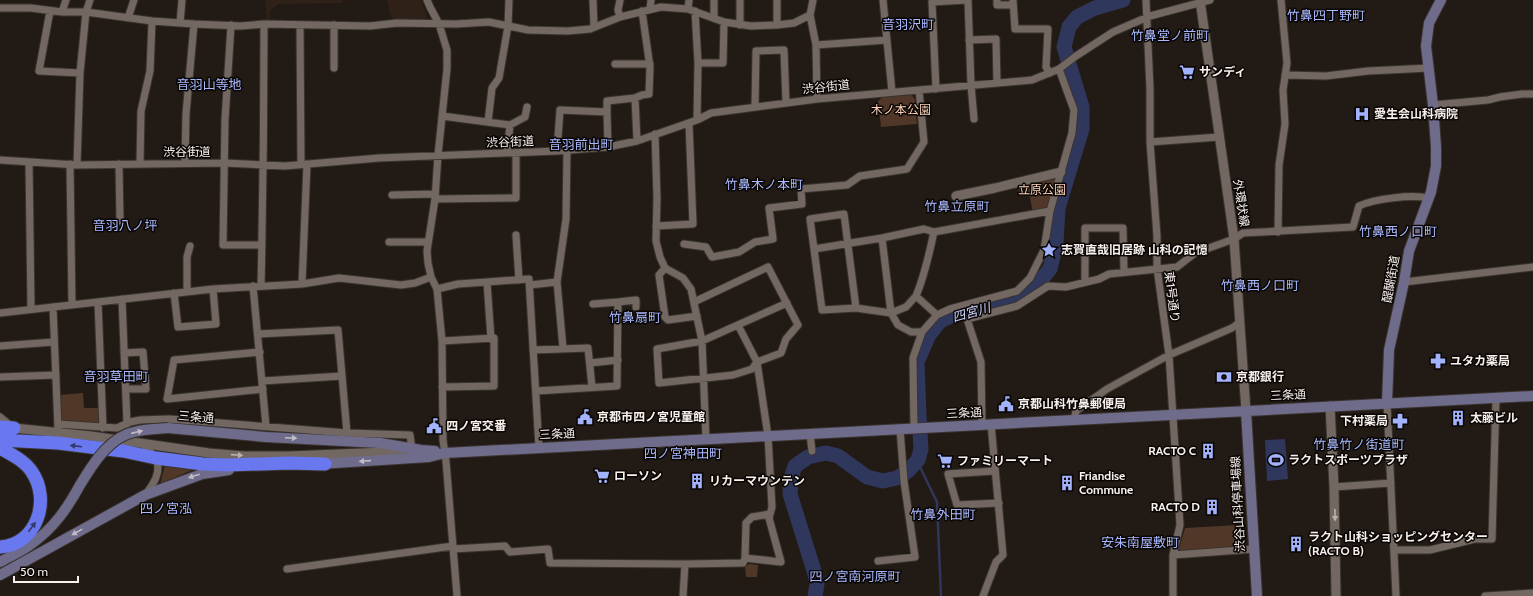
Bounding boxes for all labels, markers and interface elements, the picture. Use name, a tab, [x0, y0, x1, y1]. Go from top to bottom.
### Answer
district label: 竹鼻四丁野町	[1287, 7, 1365, 23]
district label: 音羽沢町	[882, 16, 934, 32]
district label: 竹鼻堂ノ前町	[1131, 27, 1209, 43]
supermarket icon: サンディ	[1178, 63, 1196, 81]
place label: サンディ	[1199, 64, 1246, 79]
district label: 音羽山等地	[176, 76, 242, 92]
street label: 渋谷街道	[801, 77, 851, 96]
park label: 木ノ本公園	[871, 102, 931, 117]
hospital icon: 愛生会山科病院	[1353, 105, 1371, 123]
place label: 愛生会山科病院	[1374, 106, 1458, 121]
street label: 渋谷街道	[486, 133, 534, 150]
district label: 音羽前出町	[548, 136, 614, 152]
street label: 渋谷街道	[163, 144, 211, 159]
district label: 竹鼻木ノ本町	[725, 176, 803, 192]
street label: 外環状線	[1230, 178, 1253, 228]
park label: 立原公園	[1018, 182, 1066, 197]
district label: 竹鼻立原町	[924, 198, 990, 214]
district label: 音羽八ノ坪	[92, 217, 158, 233]
district label: 竹鼻西ノ口町	[1359, 223, 1437, 239]
place icon: 志賀直哉旧居跡 山科の記憶	[1040, 241, 1058, 259]
place label: 志賀直哉旧居跡 山科の記憶	[1061, 242, 1208, 257]
street label: 醍醐街道	[1379, 254, 1402, 304]
street label: 東1号通り	[1162, 270, 1183, 324]
district label: 竹鼻西ノ口町	[1221, 277, 1299, 293]
water label: 四宮川	[950, 298, 994, 325]
district label: 竹鼻扇町	[609, 309, 661, 325]
pharmacy icon: ユタカ薬局	[1429, 352, 1447, 370]
place label: ユタカ薬局	[1450, 353, 1510, 368]
district label: 音羽草田町	[83, 368, 149, 384]
bank icon: 京都銀行	[1215, 368, 1233, 386]
place label: 京都銀行	[1236, 369, 1284, 384]
street label: 三条通	[1270, 386, 1306, 403]
public building icon: 京都山科竹鼻郵便局	[997, 395, 1015, 413]
place label: 京都山科竹鼻郵便局	[1018, 396, 1126, 411]
street label: 三条通	[946, 404, 982, 421]
street label: 三条通	[177, 407, 215, 426]
public building icon: 京都市四ノ宮児童館	[576, 408, 594, 426]
place label: 京都市四ノ宮児童館	[597, 409, 705, 424]
building icon: 太藤ビル	[1449, 409, 1467, 427]
place label: 太藤ビル	[1470, 410, 1518, 425]
pharmacy icon: 下村薬局	[1391, 412, 1409, 430]
place label: 下村薬局	[1340, 413, 1388, 428]
public building icon: 四ノ宮交番	[425, 417, 443, 435]
place label: 四ノ宮交番	[446, 418, 507, 433]
street label: 三条通	[539, 425, 575, 442]
one-way arrow	[131, 428, 143, 434]
one-way arrow	[285, 435, 298, 441]
district label: 竹鼻竹ノ街道町	[1313, 436, 1405, 452]
one-way arrow	[70, 442, 82, 449]
building icon: RACTO C	[1199, 442, 1217, 460]
place label: RACTO C	[1148, 443, 1196, 458]
district label: 四ノ宮神田町	[644, 445, 722, 461]
sports icon: ラクトスポーツプラザ	[1267, 451, 1285, 469]
one-way arrow	[231, 452, 243, 459]
supermarket icon: ファミリーマート	[936, 452, 954, 470]
place label: ラクトスポーツプラザ	[1288, 452, 1408, 467]
place label: ファミリーマート	[957, 453, 1053, 468]
street label: 渋谷山科停車場線	[1227, 456, 1248, 552]
one-way arrow	[359, 458, 371, 465]
supermarket icon: ローソン	[593, 467, 611, 485]
place label: ローソン	[614, 468, 662, 483]
place label: Friandise Commune	[1079, 468, 1133, 497]
building icon: リカーマウンテン	[688, 472, 706, 490]
one-way arrow	[187, 473, 199, 479]
place label: リカーマウンテン	[709, 473, 805, 488]
building icon: Friandise Commune	[1058, 474, 1076, 492]
building icon: RACTO D	[1203, 498, 1221, 516]
place label: RACTO D	[1151, 499, 1200, 514]
district label: 四ノ宮泓	[140, 500, 192, 516]
district label: 竹鼻外田町	[910, 506, 976, 522]
one-way arrow	[1332, 509, 1338, 522]
one-way arrow	[28, 522, 36, 533]
one-way arrow	[71, 529, 83, 536]
place label: ラクト山科ショッピングセンター (RACTO B)	[1308, 529, 1488, 558]
district label: 安朱南屋敷町	[1101, 534, 1179, 550]
building icon: ラクト山科ショッピングセンター (RACTO B)	[1287, 535, 1305, 553]
scale bar	[14, 558, 78, 584]
text: 50 m	[20, 564, 48, 579]
district label: 四ノ宮南河原町	[809, 568, 901, 584]

